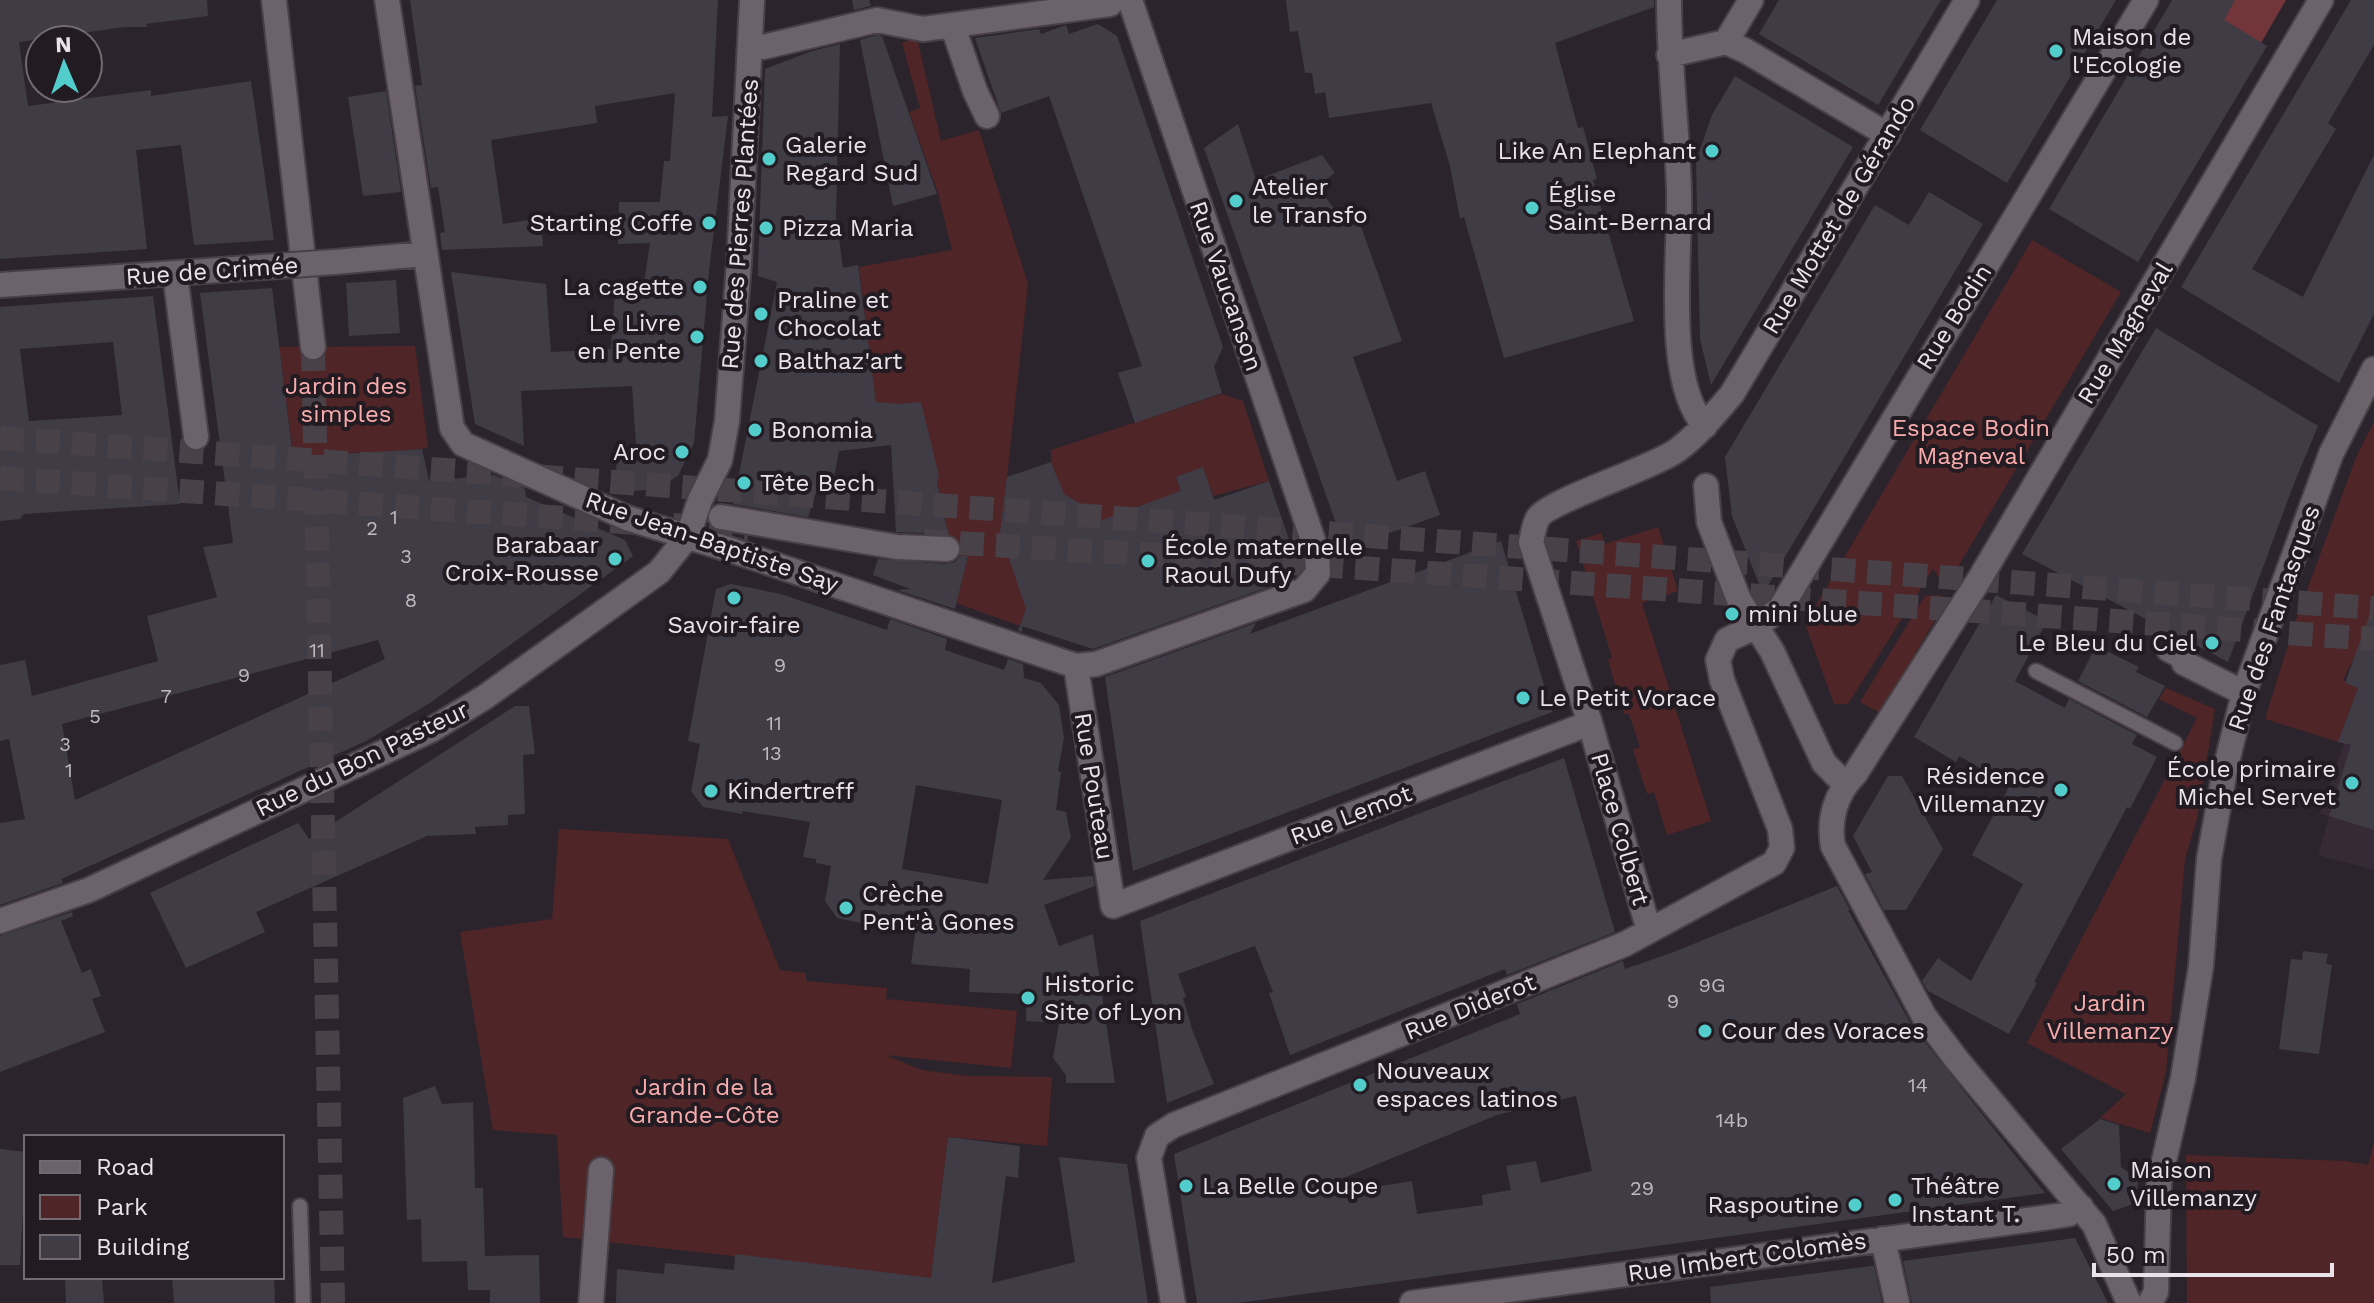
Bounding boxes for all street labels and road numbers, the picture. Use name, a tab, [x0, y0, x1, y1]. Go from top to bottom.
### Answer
street label: Rue des Pierres Plantées	[716, 78, 764, 370]
street label: Rue Mottet de Gérando	[1757, 91, 1921, 339]
street label: Rue Vaucanson	[1184, 197, 1268, 375]
street label: Rue de Crimée	[125, 251, 299, 291]
street label: Rue Magneval	[2072, 256, 2179, 409]
street label: Rue Bodin	[1911, 259, 1997, 375]
street label: Rue Jean-Baptiste Say	[582, 486, 843, 599]
street label: Rue des Fantasques	[2222, 502, 2326, 734]
street label: Rue du Bon Pasteur	[251, 695, 473, 823]
street label: Rue Pouteau	[1069, 710, 1119, 862]
street label: Place Colbert	[1585, 750, 1655, 908]
street label: Rue Lemot	[1286, 779, 1416, 851]
street label: Rue Diderot	[1400, 968, 1540, 1046]
street label: Rue Imbert Colomès	[1626, 1226, 1868, 1288]

